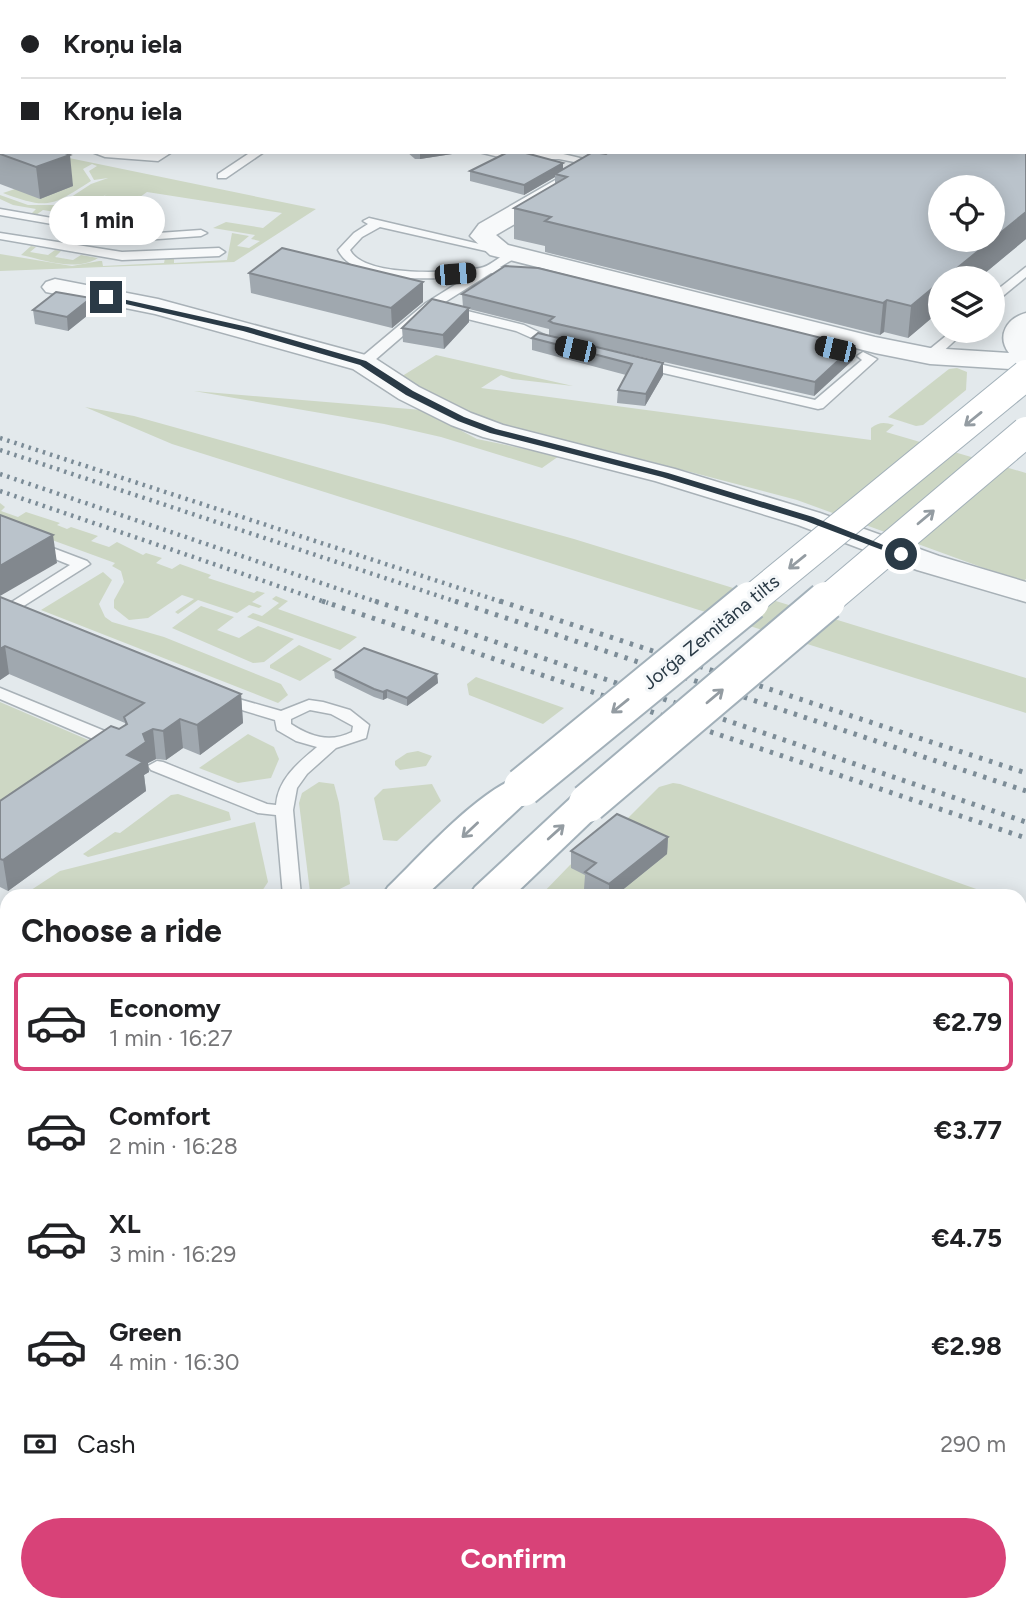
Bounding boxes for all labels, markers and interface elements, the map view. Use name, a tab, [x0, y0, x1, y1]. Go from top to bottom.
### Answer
text: Kroņu iela	[63, 28, 182, 60]
text: Kroņu iela	[63, 95, 182, 127]
map controls	[928, 175, 1005, 343]
button: locate	[928, 175, 1005, 252]
callout: 1 min	[48, 196, 164, 244]
text: 1 min	[80, 206, 134, 234]
car	[434, 262, 477, 286]
button: layers	[928, 266, 1005, 343]
route end	[90, 281, 122, 313]
car	[553, 334, 598, 364]
car	[813, 334, 858, 364]
one-way arrow	[965, 411, 983, 426]
one-way arrow	[917, 510, 935, 525]
route start	[885, 538, 917, 570]
one-way arrow	[788, 555, 806, 570]
street label: Jorģa Zemitāna tilts	[638, 570, 784, 694]
one-way arrow	[706, 689, 724, 704]
one-way arrow	[612, 698, 630, 714]
one-way arrow	[462, 822, 479, 839]
one-way arrow	[547, 824, 564, 841]
text: Choose a ride	[21, 912, 222, 950]
icon: car	[25, 991, 88, 1054]
text: Economy	[109, 992, 221, 1024]
text: €2.79	[933, 1006, 1002, 1038]
text: 1 min · 16:27	[109, 1024, 233, 1052]
icon: car	[25, 1099, 88, 1162]
text: Comfort	[109, 1100, 211, 1132]
text: €3.77	[934, 1114, 1002, 1146]
text: 2 min · 16:28	[109, 1132, 238, 1160]
icon: car	[25, 1207, 88, 1270]
text: XL	[109, 1208, 141, 1240]
text: €4.75	[931, 1222, 1002, 1254]
text: 3 min · 16:29	[109, 1240, 236, 1268]
icon: car	[25, 1315, 88, 1378]
text: Green	[109, 1316, 182, 1348]
text: €2.98	[931, 1330, 1002, 1362]
text: 4 min · 16:30	[109, 1348, 240, 1376]
icon: cash	[21, 1425, 59, 1463]
text: Cash	[77, 1428, 136, 1460]
text: 290 m	[940, 1430, 1006, 1458]
button: Confirm	[21, 1518, 1006, 1598]

